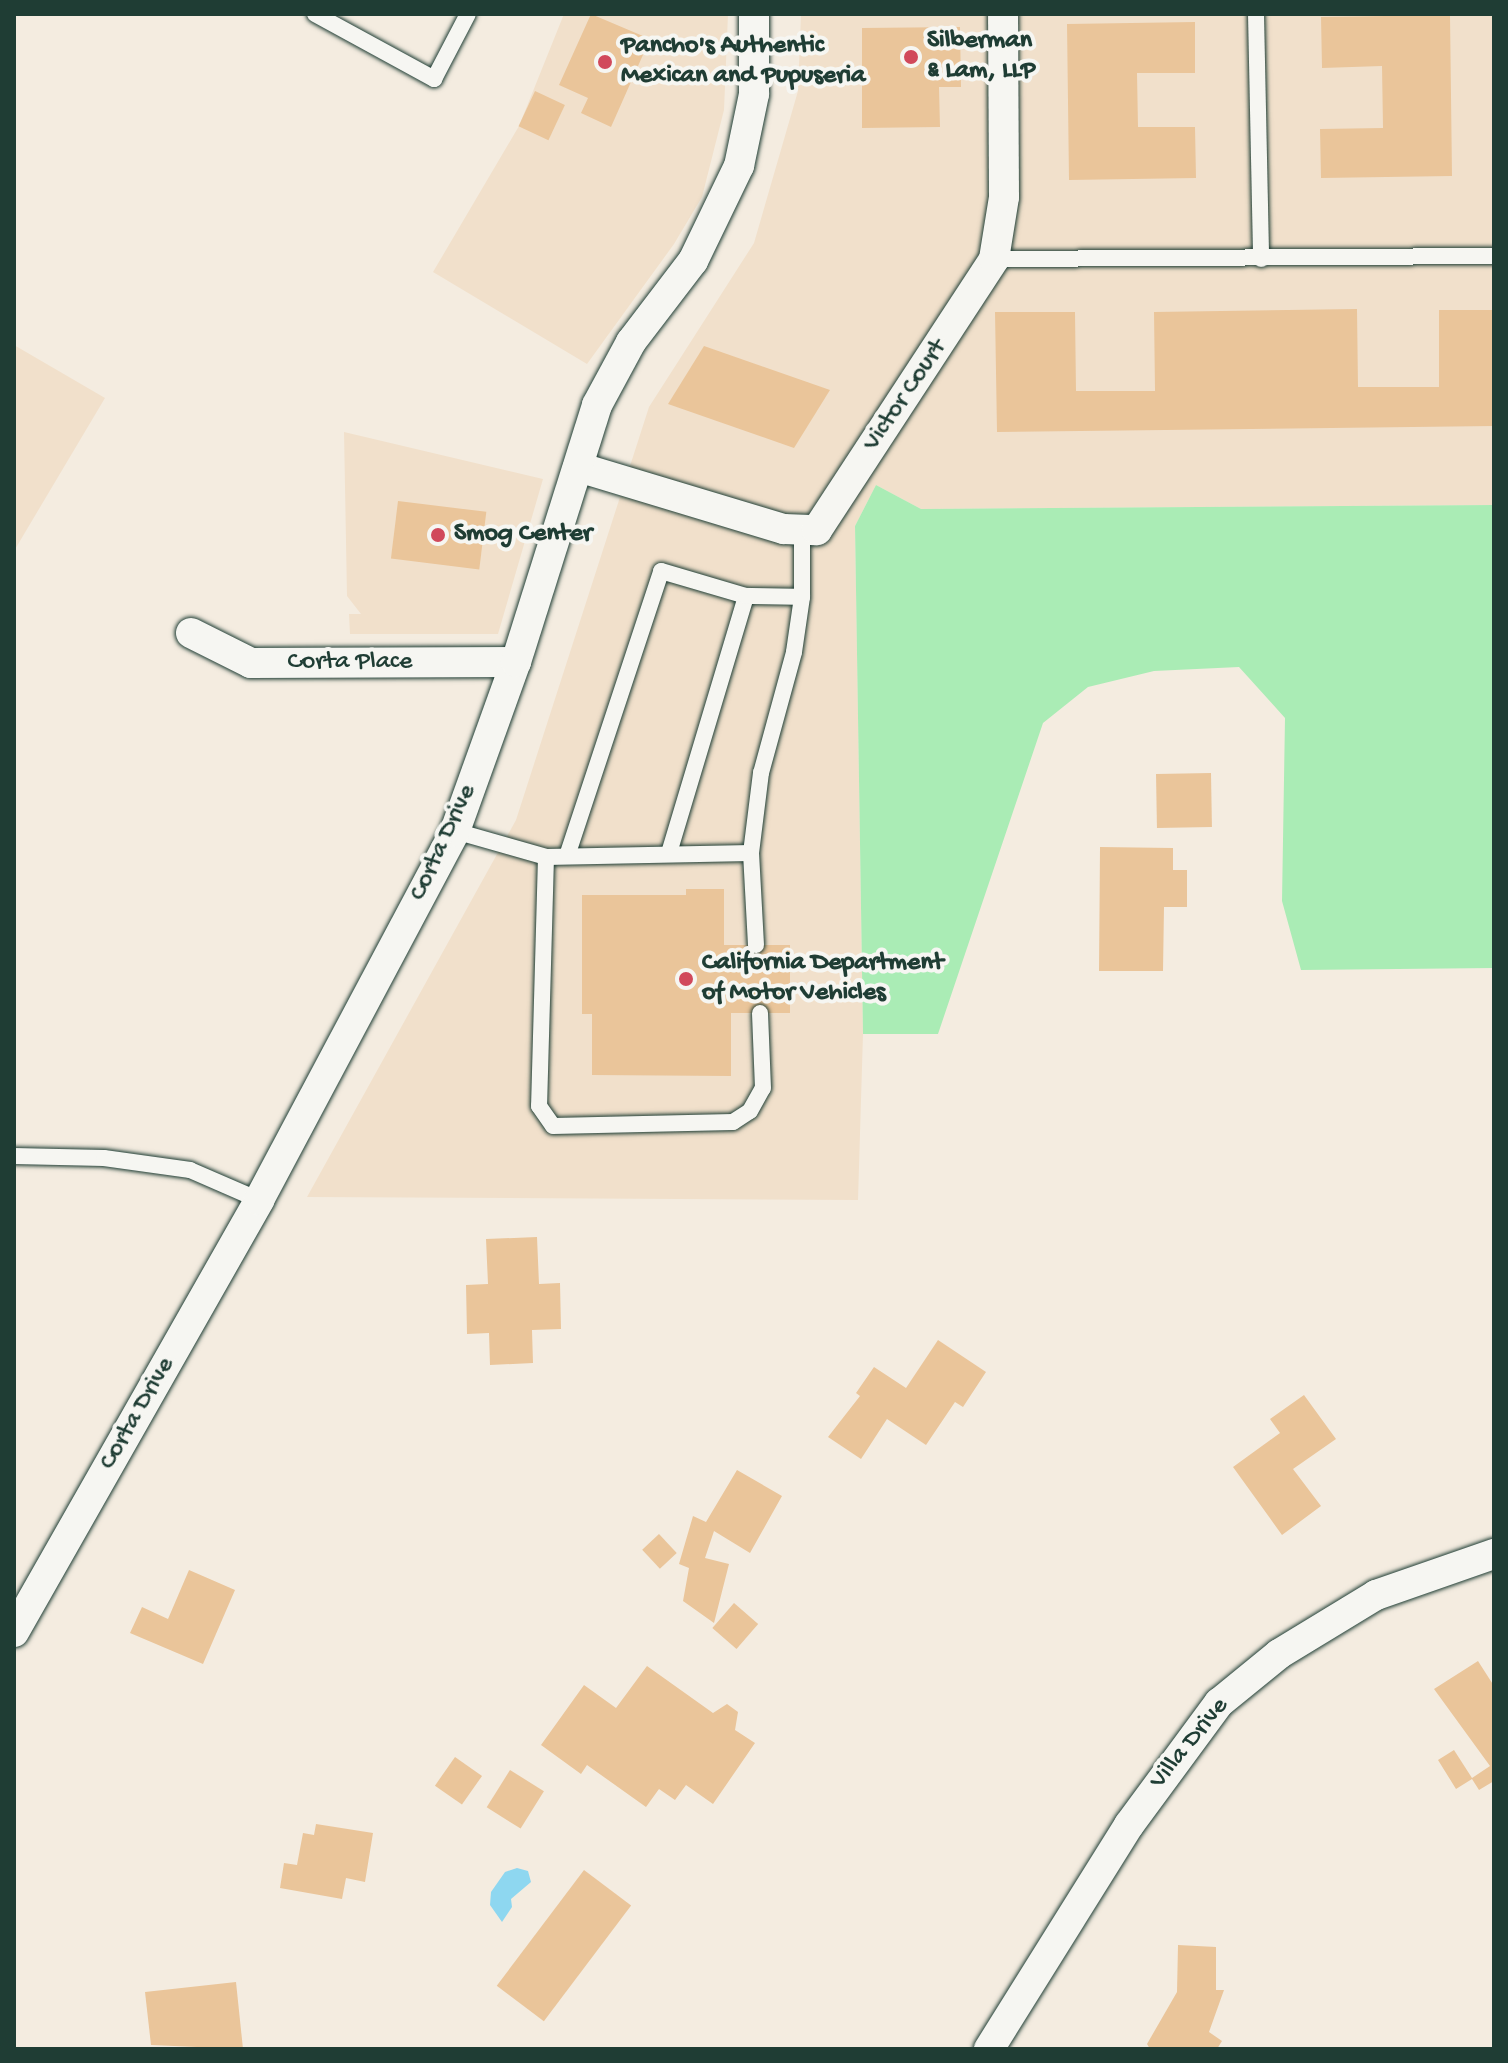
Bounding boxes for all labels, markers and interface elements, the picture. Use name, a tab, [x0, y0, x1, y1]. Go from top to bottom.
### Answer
place label: Silberman & Lam, LLP	[927, 26, 1035, 88]
place label: Pancho's Authentic Mexican and Pupuseria	[621, 31, 866, 92]
marker: Silberman & Lam, LLP	[902, 48, 920, 66]
marker: Pancho's Authentic Mexican and Pupuseria	[596, 53, 614, 71]
street label: Victor Court	[857, 334, 955, 458]
place label: Smog Center	[454, 519, 592, 551]
marker: Smog Center	[429, 526, 447, 544]
street label: Corta Place	[288, 647, 412, 679]
street label: Corta Drive	[404, 780, 484, 906]
place label: California Department of Motor Vehicles	[702, 948, 943, 1010]
marker: California Department of Motor Vehicles	[677, 970, 695, 988]
street label: Corta Drive	[93, 1352, 183, 1476]
street label: Villa Drive	[1144, 1692, 1236, 1796]

